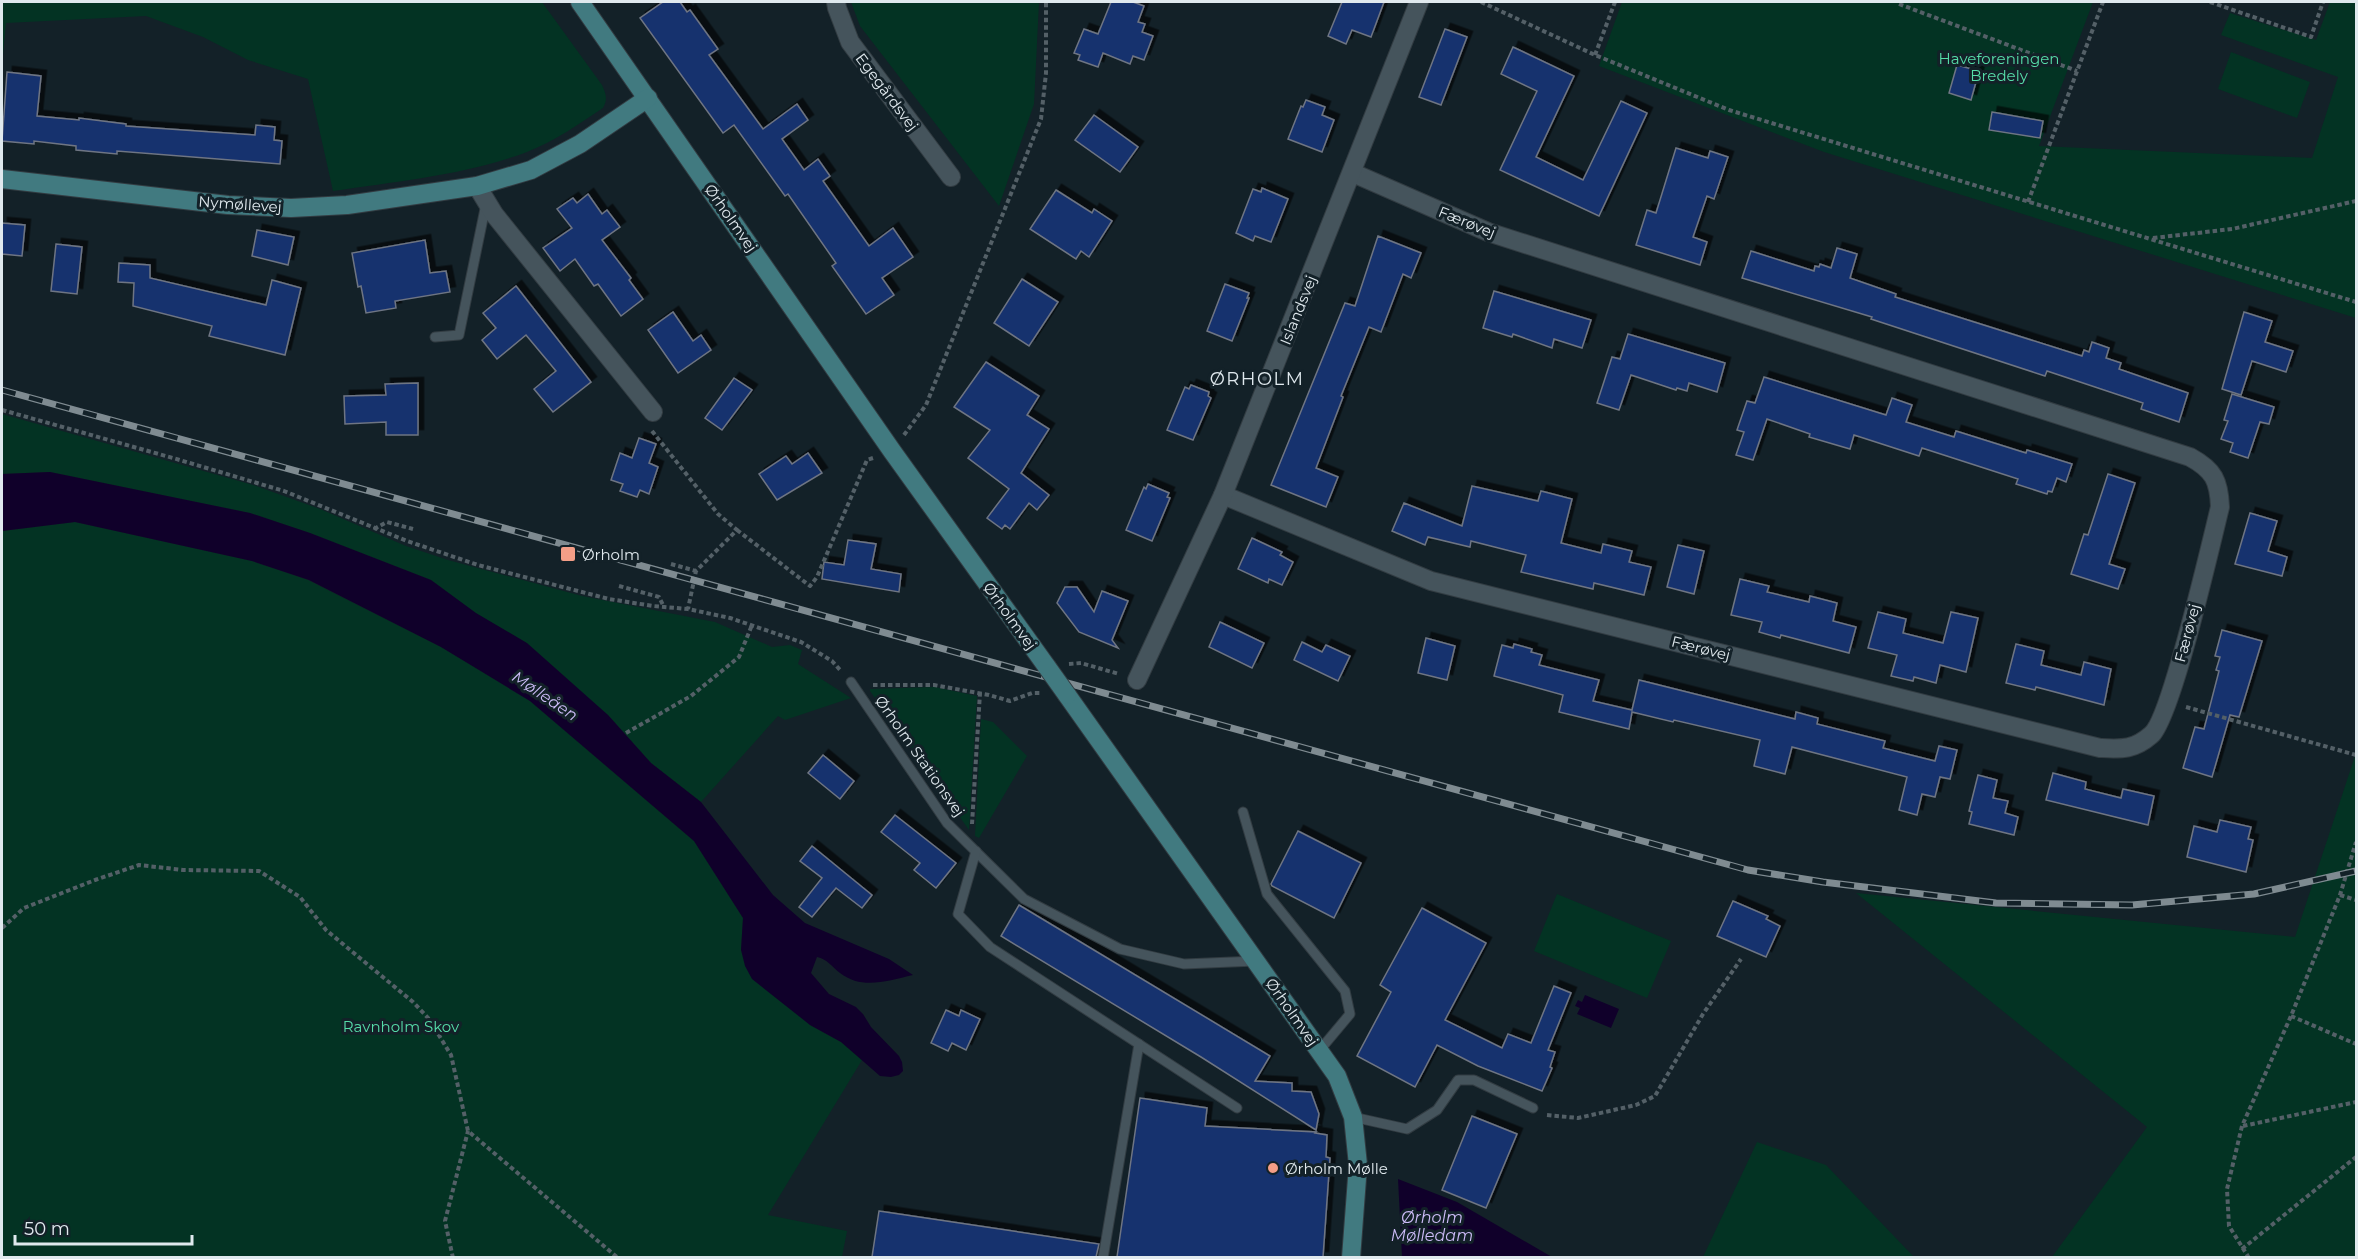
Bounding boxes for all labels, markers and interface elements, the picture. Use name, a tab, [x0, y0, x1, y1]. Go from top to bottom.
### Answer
street label: Egegårdsvej	[852, 49, 922, 135]
park label: Haveforeningen Bredely	[1939, 49, 2059, 85]
street label: Ørholmvej	[701, 180, 761, 256]
street label: Nymøllevej	[198, 192, 282, 216]
street label: Færøvej	[1436, 202, 1498, 242]
street label: Islandsvej	[1275, 273, 1321, 347]
district label: ØRHOLM	[1210, 368, 1304, 390]
marker: Ørholm	[559, 545, 577, 563]
place label: Ørholm	[582, 545, 640, 564]
street label: Ørholmvej	[979, 579, 1041, 653]
street label: Færøvej	[2170, 602, 2204, 664]
street label: Færøvej	[1670, 632, 1732, 664]
water label: Mølleåen	[509, 667, 581, 725]
street label: Ørholm Stationsvej	[871, 692, 969, 820]
street label: Ørholmvej	[1262, 974, 1322, 1050]
park label: Ravnholm Skov	[343, 1017, 460, 1036]
place label: Ørholm Mølle	[1285, 1159, 1388, 1178]
marker: Ørholm Mølle	[1266, 1161, 1280, 1175]
scale bar	[15, 1208, 192, 1246]
water label: Ørholm Mølledam	[1391, 1208, 1473, 1245]
text: 50 m	[24, 1218, 70, 1240]

